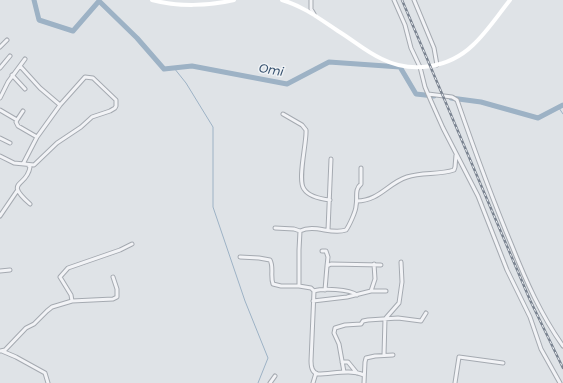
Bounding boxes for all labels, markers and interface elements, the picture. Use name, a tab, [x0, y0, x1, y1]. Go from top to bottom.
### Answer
water label: Omi	[258, 62, 284, 80]

